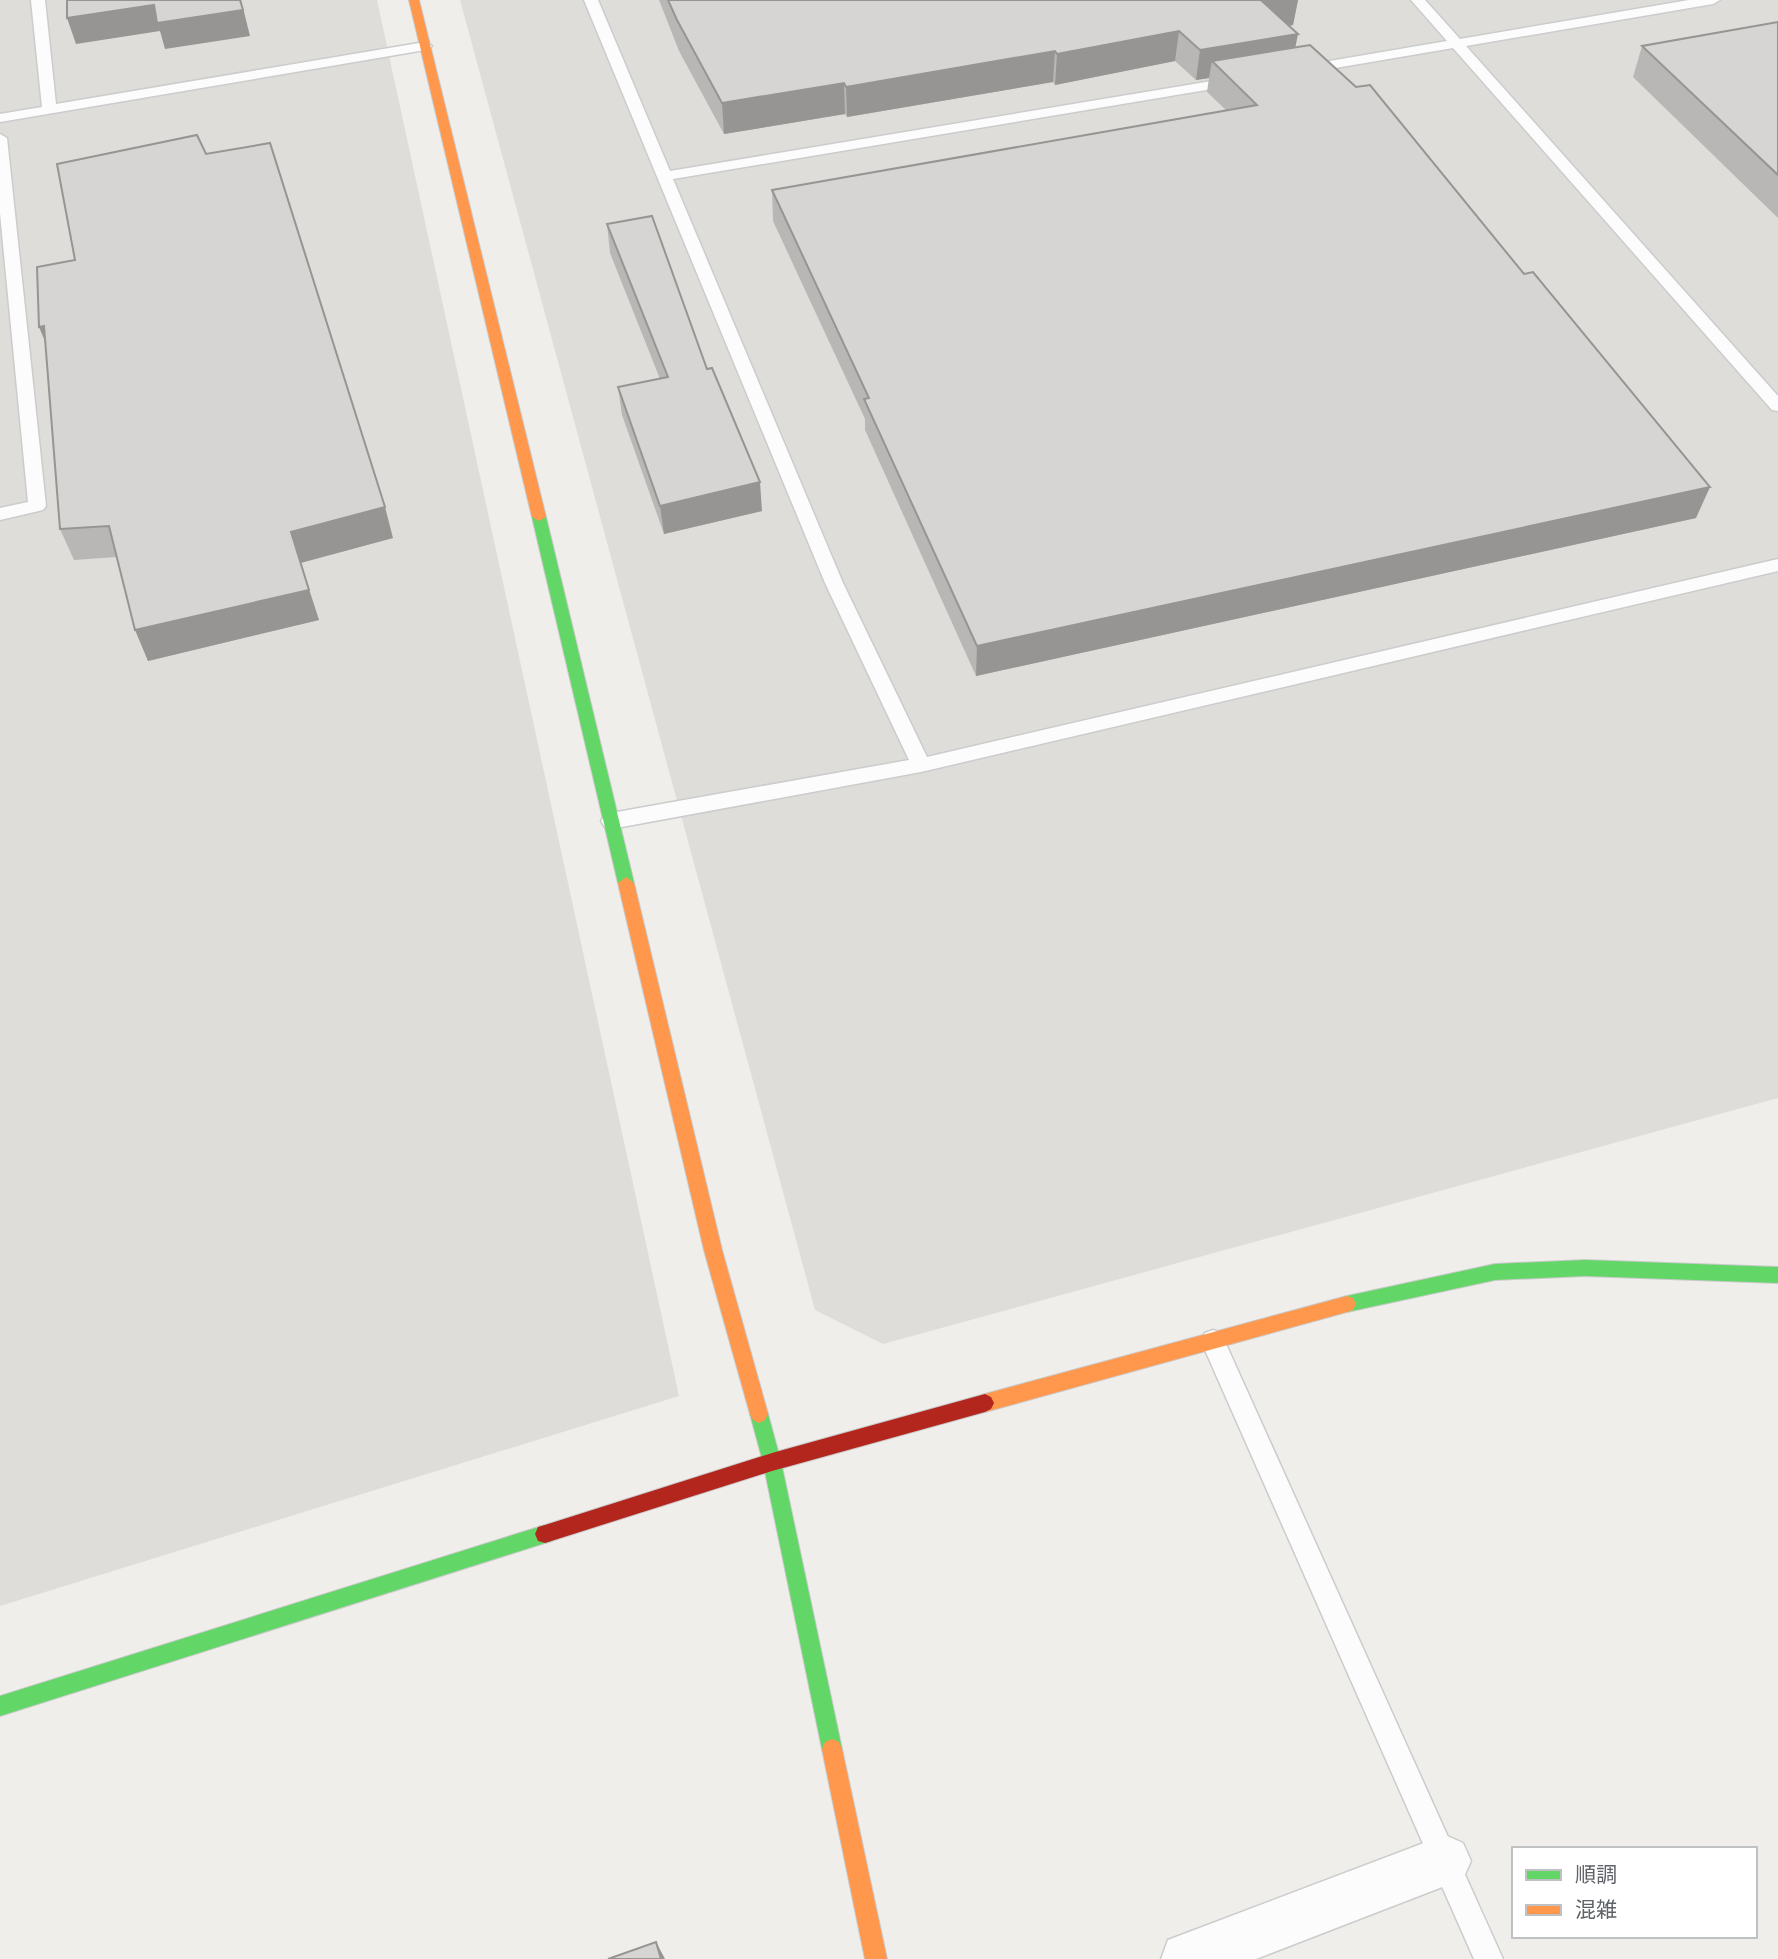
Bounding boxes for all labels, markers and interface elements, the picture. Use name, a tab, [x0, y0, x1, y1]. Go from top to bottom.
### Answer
legend	[1512, 1847, 1757, 1938]
text: 順調	[1575, 1861, 1617, 1886]
text: 混雑	[1575, 1896, 1617, 1921]

